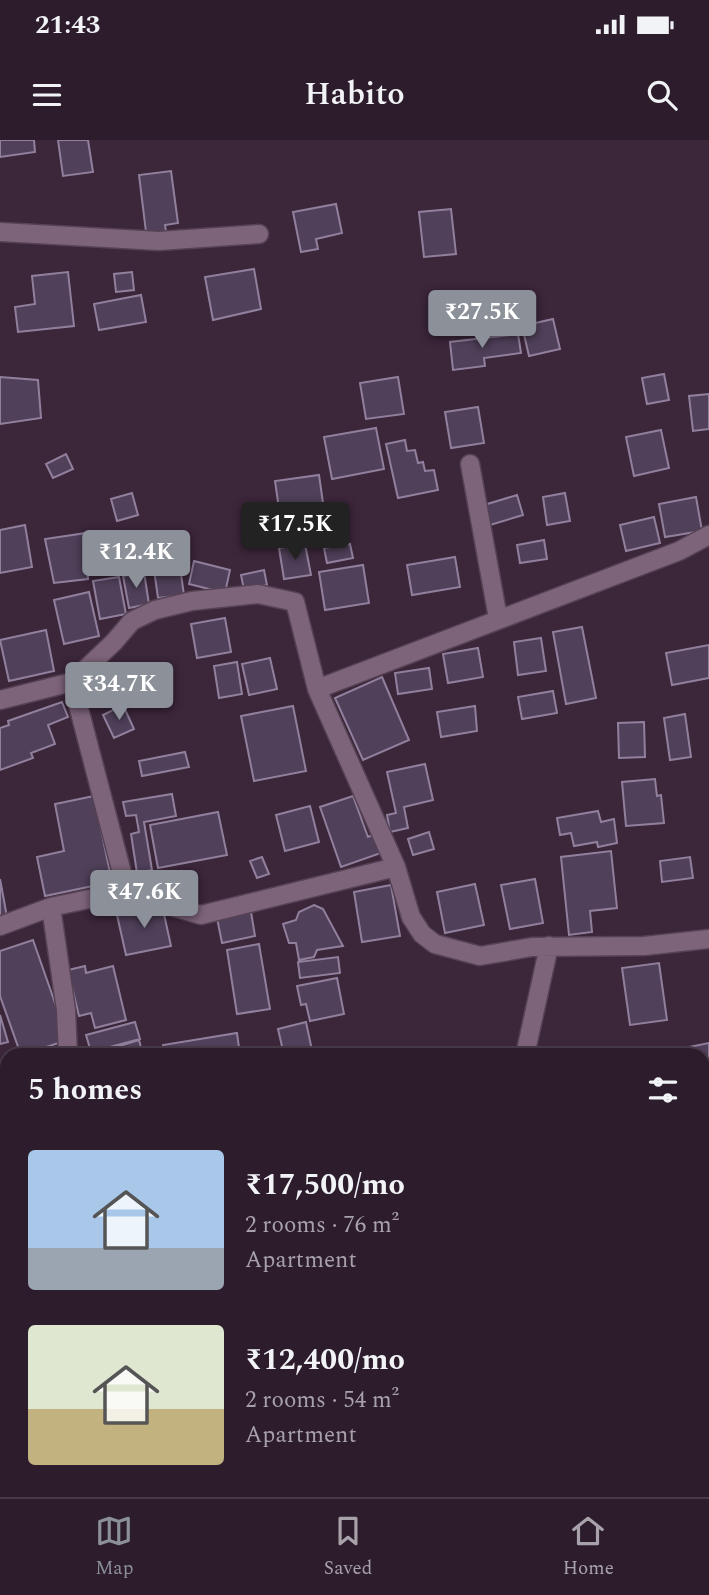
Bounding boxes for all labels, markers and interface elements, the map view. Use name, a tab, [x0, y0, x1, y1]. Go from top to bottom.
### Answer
text: 21:43	[35, 5, 100, 45]
text: Habito	[304, 70, 405, 119]
icon: menu	[28, 76, 66, 114]
icon: search	[643, 76, 681, 114]
pin: ₹27.5K	[425, 290, 539, 350]
text: ₹27.5K	[444, 295, 520, 330]
pin: ₹17.5K	[238, 502, 352, 562]
text: ₹17.5K	[257, 507, 333, 542]
pin: ₹12.4K	[79, 531, 193, 590]
text: ₹12.4K	[98, 535, 174, 570]
pin: ₹34.7K	[62, 662, 176, 722]
text: ₹34.7K	[81, 667, 157, 702]
pin: ₹47.6K	[87, 870, 201, 930]
text: ₹47.6K	[106, 875, 182, 910]
text: 5 homes	[28, 1067, 142, 1113]
icon: filters	[644, 1071, 682, 1109]
text: ₹17,500/mo	[245, 1162, 405, 1208]
icon: home	[84, 1178, 168, 1262]
text: 2 rooms · 76 m²	[245, 1208, 399, 1243]
text: Apartment	[245, 1243, 357, 1278]
text: ₹12,400/mo	[245, 1337, 405, 1383]
icon: home	[84, 1353, 168, 1437]
text: 2 rooms · 54 m²	[245, 1383, 399, 1418]
text: Apartment	[245, 1418, 357, 1453]
tab: Map	[95, 1512, 133, 1583]
tab: Saved	[324, 1512, 372, 1583]
tab: Home	[563, 1512, 614, 1583]

